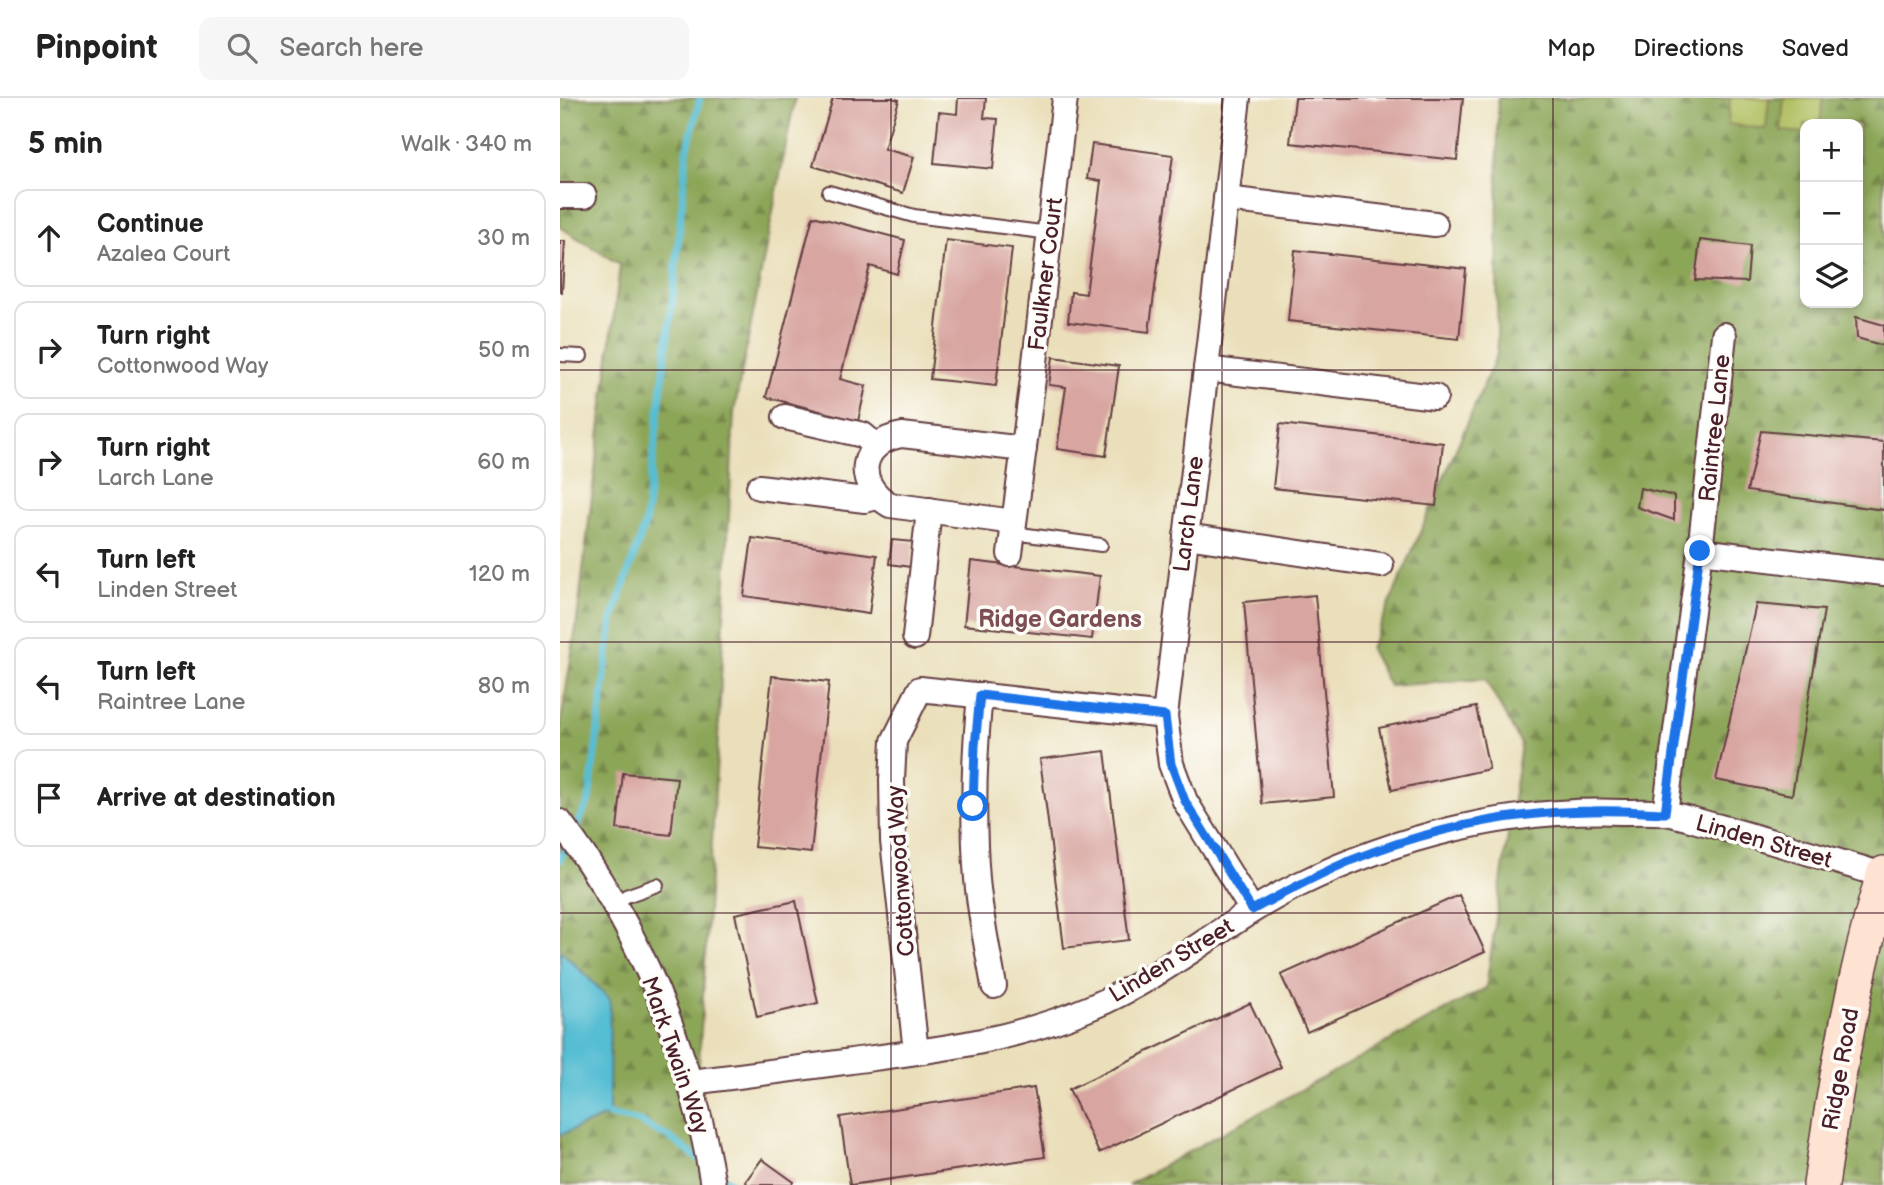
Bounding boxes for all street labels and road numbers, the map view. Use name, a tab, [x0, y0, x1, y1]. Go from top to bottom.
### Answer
street label: Faulkner Court	[1023, 196, 1069, 352]
street label: Raintree Lane	[1693, 353, 1737, 503]
street label: Larch Lane	[1168, 454, 1210, 574]
street label: Cottonwood Way	[881, 784, 921, 957]
street label: Linden Street	[1692, 809, 1835, 875]
street label: Linden Street	[1104, 913, 1239, 1009]
street label: Mark Twain Way	[635, 973, 715, 1138]
street label: Ridge Road	[1816, 1006, 1866, 1133]

